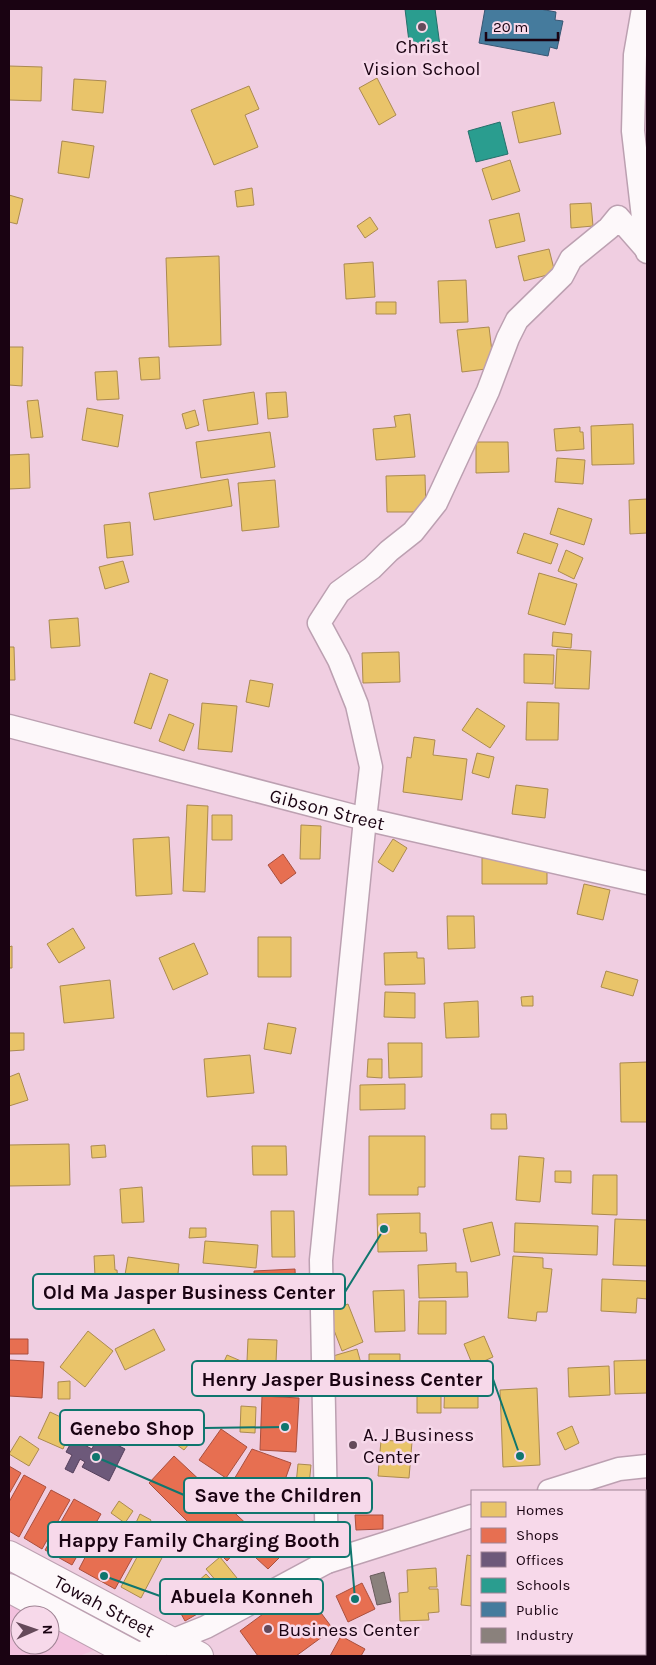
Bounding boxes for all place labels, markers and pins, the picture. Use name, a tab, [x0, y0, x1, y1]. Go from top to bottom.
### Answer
marker: Christ Vision School	[416, 21, 428, 33]
place label: Christ Vision School	[363, 36, 481, 80]
callout: Old Ma Jasper Business Center	[33, 1274, 345, 1309]
callout: Henry Jasper Business Center	[192, 1361, 493, 1396]
callout: Genebo Shop	[60, 1410, 204, 1445]
place label: A. J Business Center	[363, 1424, 474, 1468]
marker: A. J Business Center	[347, 1439, 359, 1451]
callout: Save the Children	[184, 1478, 372, 1513]
callout: Happy Family Charging Booth	[48, 1522, 350, 1557]
callout: Abuela Konneh	[160, 1579, 323, 1614]
place label: Business Center	[278, 1619, 419, 1641]
marker: Business Center	[262, 1623, 274, 1635]

